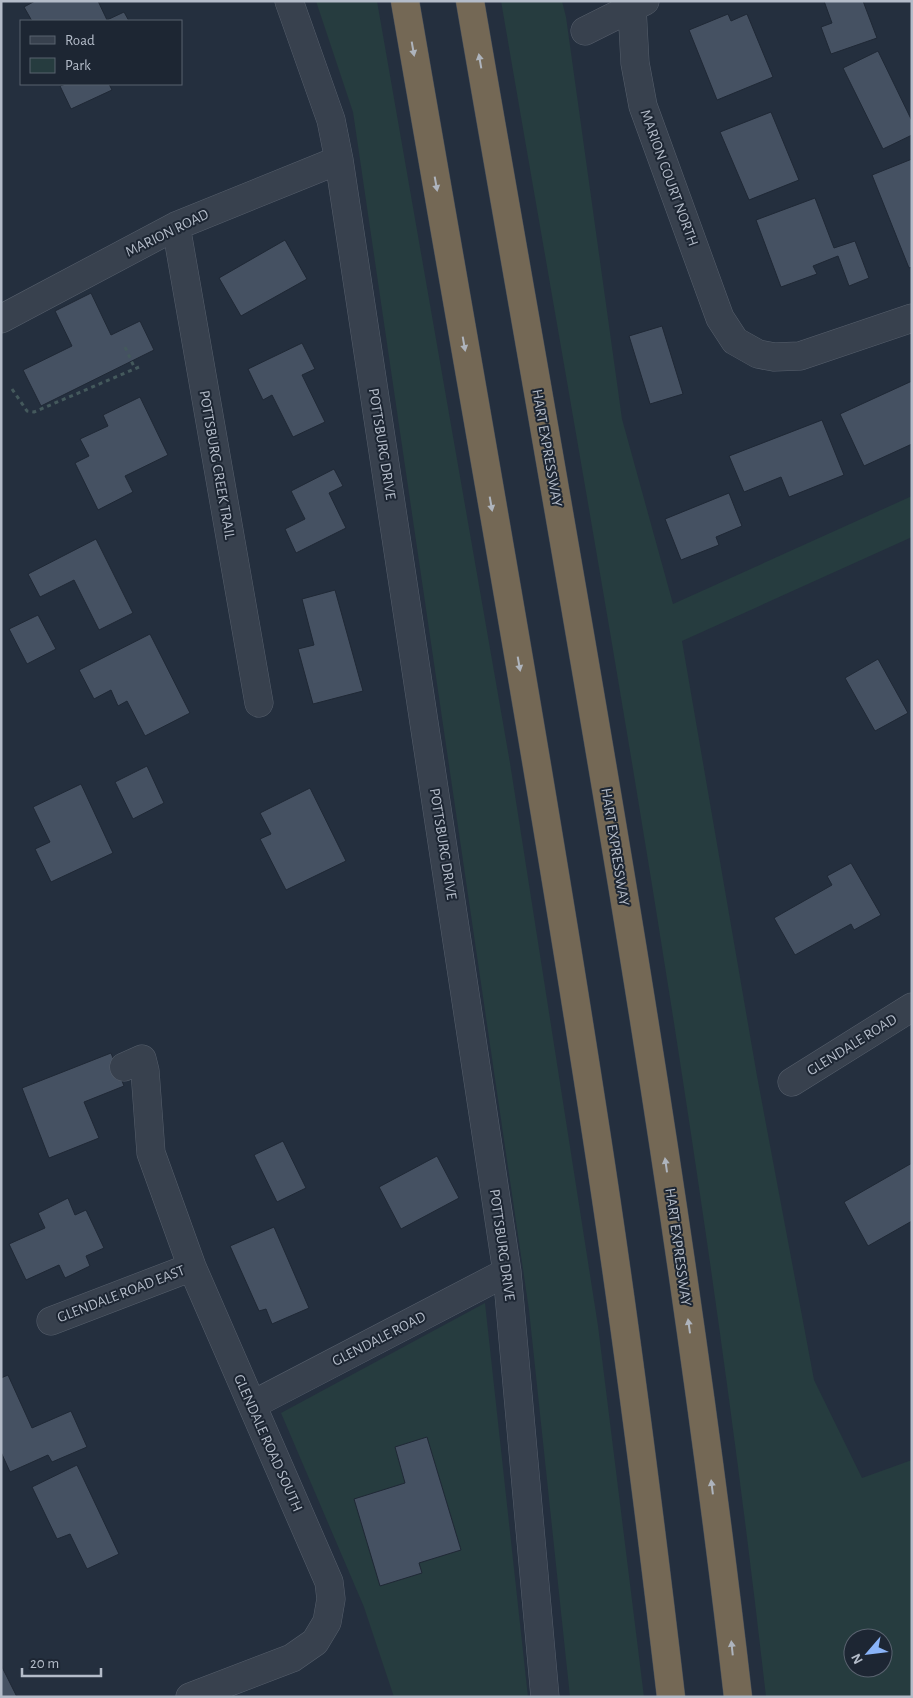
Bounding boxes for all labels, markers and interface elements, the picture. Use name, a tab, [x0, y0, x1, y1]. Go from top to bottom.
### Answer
legend	[20, 20, 182, 85]
text: Road	[65, 33, 95, 48]
one-way arrow	[409, 42, 417, 58]
one-way arrow	[476, 53, 484, 69]
text: Park	[65, 58, 91, 73]
street label: MARION COURT NORTH	[637, 108, 701, 248]
one-way arrow	[433, 176, 441, 192]
street label: MARION ROAD	[123, 206, 211, 260]
one-way arrow	[460, 336, 468, 352]
street label: POTTSBURG DRIVE	[366, 387, 398, 501]
street label: HART EXPRESSWAY	[529, 388, 565, 508]
street label: POTTSBURG CREEK TRAIL	[196, 389, 238, 542]
one-way arrow	[488, 496, 496, 512]
one-way arrow	[516, 657, 524, 673]
street label: POTTSBURG DRIVE	[427, 787, 459, 901]
street label: HART EXPRESSWAY	[598, 787, 632, 907]
street label: GLENDALE ROAD	[804, 1011, 900, 1079]
one-way arrow	[662, 1157, 670, 1173]
street label: HART EXPRESSWAY	[662, 1187, 694, 1307]
street label: POTTSBURG DRIVE	[487, 1188, 517, 1302]
street label: GLENDALE ROAD EAST	[55, 1263, 187, 1325]
street label: GLENDALE ROAD	[330, 1309, 428, 1369]
one-way arrow	[685, 1318, 693, 1334]
street label: GLENDALE ROAD SOUTH	[231, 1372, 305, 1514]
one-way arrow	[707, 1479, 715, 1495]
north arrow	[843, 1628, 893, 1678]
one-way arrow	[728, 1640, 736, 1656]
scale bar	[22, 1646, 101, 1678]
text: N	[849, 1651, 866, 1666]
text: 20 m	[30, 1656, 59, 1671]

